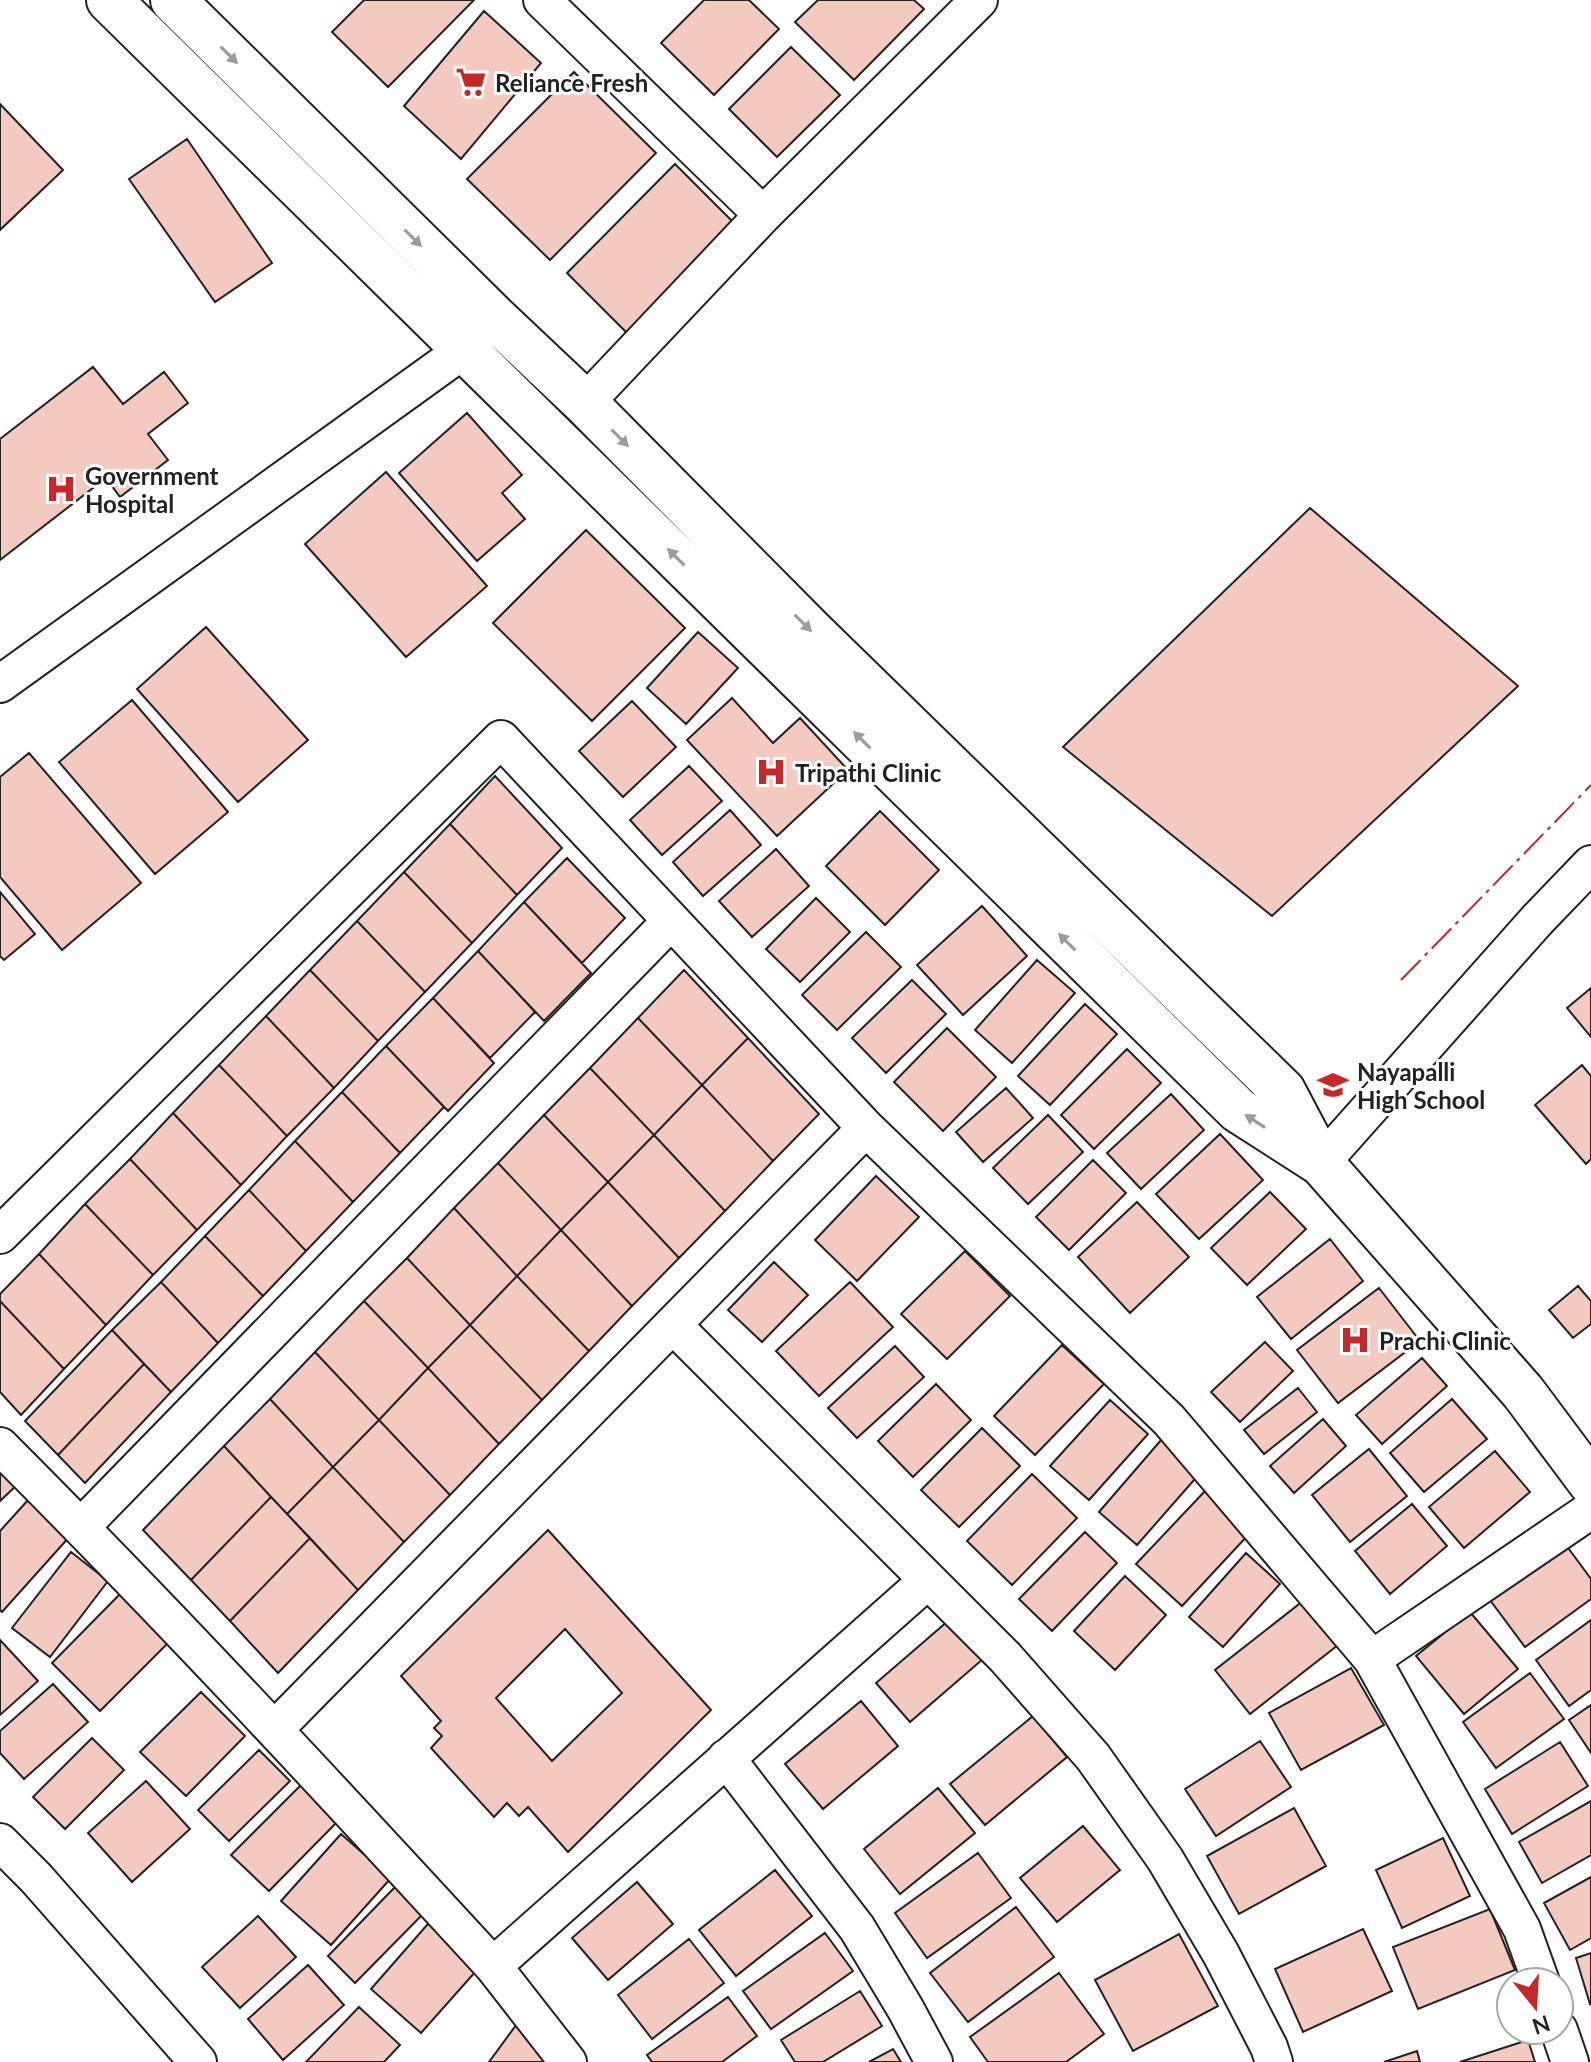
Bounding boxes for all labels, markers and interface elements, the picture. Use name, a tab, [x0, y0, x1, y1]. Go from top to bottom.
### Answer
one-way arrow	[219, 45, 238, 64]
supermarket icon: Reliance Fresh	[454, 65, 488, 99]
place label: Reliance Fresh	[495, 68, 648, 97]
one-way arrow	[403, 228, 422, 247]
one-way arrow	[610, 428, 629, 447]
place label: Government Hospital	[85, 461, 219, 518]
hospital icon: Government Hospital	[44, 472, 78, 506]
one-way arrow	[667, 549, 686, 567]
one-way arrow	[794, 613, 813, 632]
one-way arrow	[853, 731, 872, 750]
hospital icon: Tripathi Clinic	[754, 755, 788, 789]
place label: Tripathi Clinic	[795, 758, 942, 787]
one-way arrow	[1058, 933, 1077, 952]
place label: Nayapalli High School	[1357, 1057, 1485, 1114]
school or university icon: Nayapalli High School	[1316, 1068, 1350, 1102]
one-way arrow	[1244, 1114, 1266, 1128]
hospital icon: Prachi Clinic	[1338, 1323, 1372, 1357]
place label: Prachi Clinic	[1379, 1326, 1511, 1355]
north arrow	[1495, 1966, 1575, 2046]
text: N	[1529, 2010, 1554, 2041]

